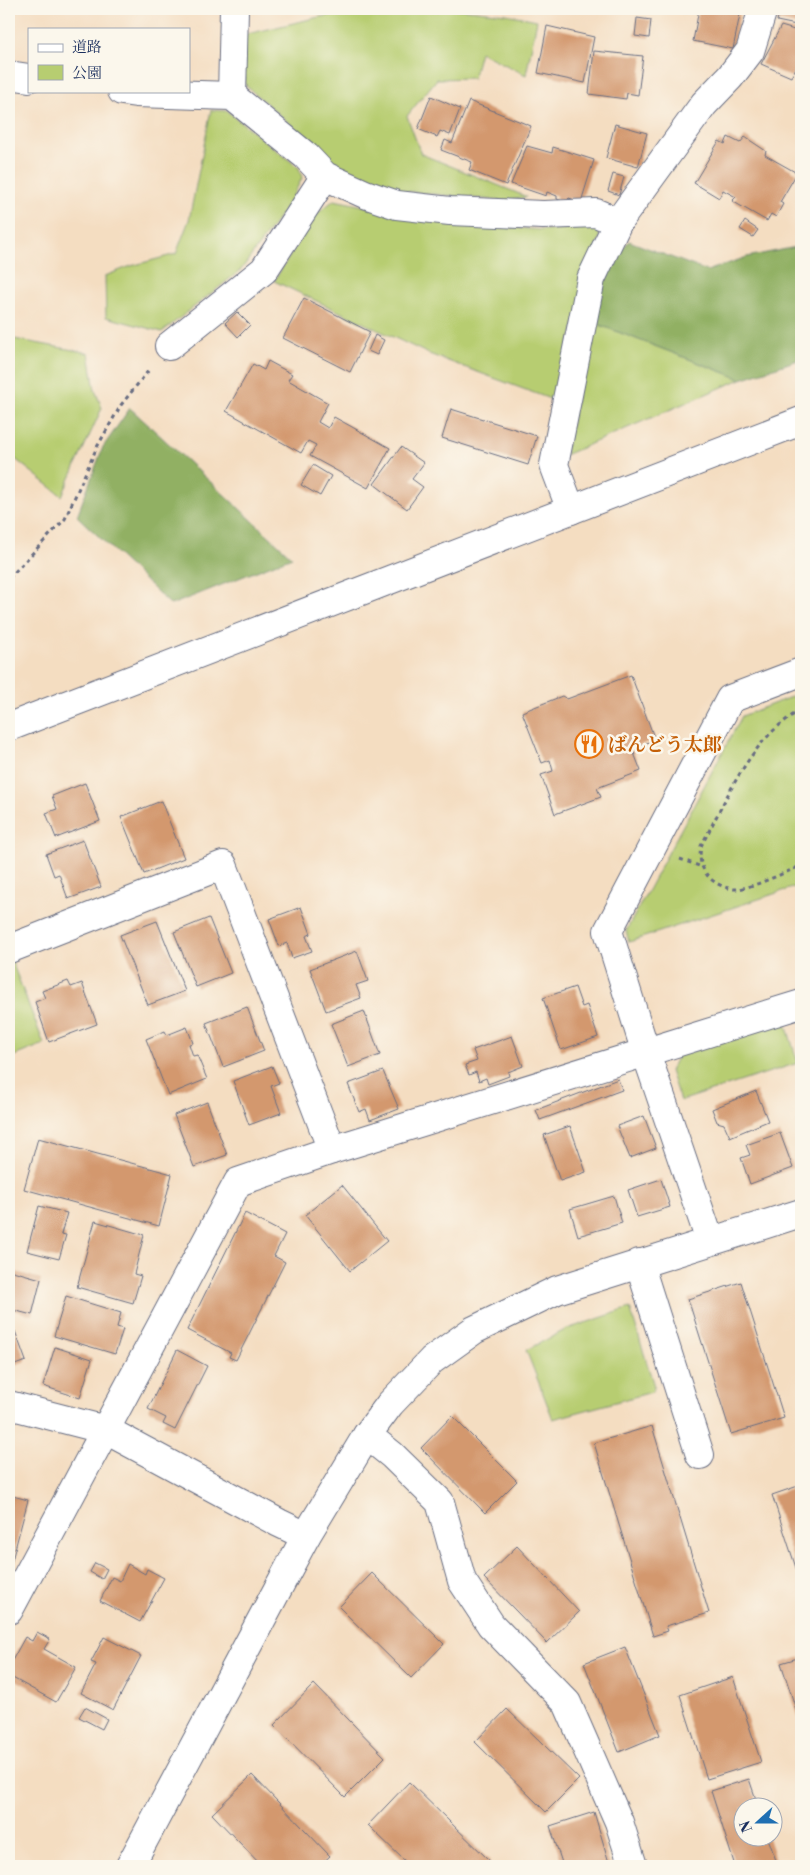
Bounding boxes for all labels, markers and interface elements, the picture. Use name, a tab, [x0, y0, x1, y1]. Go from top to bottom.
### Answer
legend	[28, 28, 190, 92]
text: 道路	[72, 38, 102, 57]
text: 公園	[72, 64, 102, 83]
restaurant icon: ばんどう太郎	[574, 729, 604, 759]
place label: ばんどう太郎	[608, 733, 722, 757]
north arrow	[732, 1798, 782, 1848]
text: N	[736, 1818, 757, 1835]

